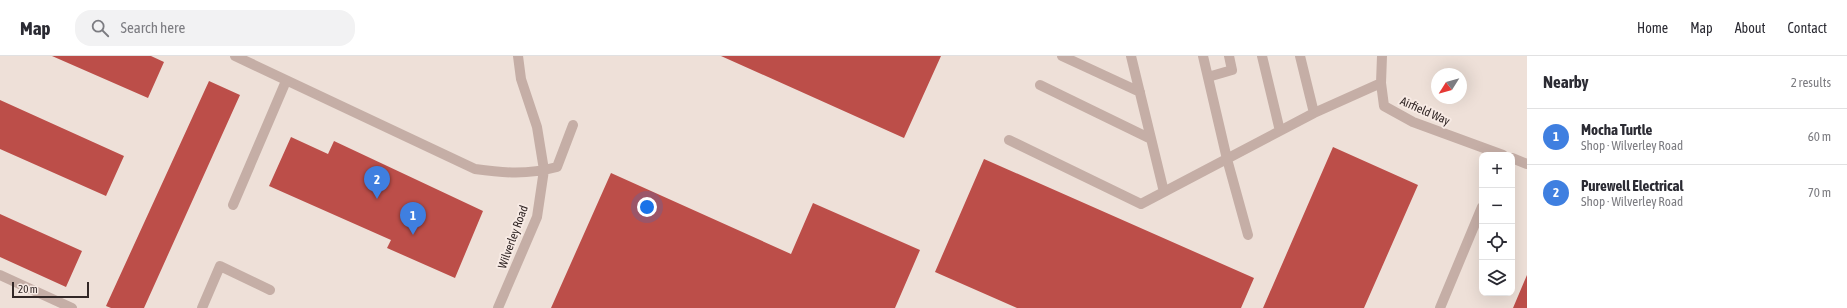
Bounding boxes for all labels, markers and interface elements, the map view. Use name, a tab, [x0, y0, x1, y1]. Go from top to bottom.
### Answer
search box	[75, 10, 355, 46]
text: Map	[20, 17, 51, 39]
icon: search	[89, 17, 111, 39]
text: Search here	[121, 19, 185, 36]
text: Home	[1637, 20, 1668, 36]
text: Map	[1690, 20, 1713, 36]
text: About	[1735, 20, 1766, 36]
text: Contact	[1788, 20, 1827, 36]
north arrow	[1431, 68, 1467, 104]
text: Nearby	[1543, 72, 1589, 92]
text: 2 results	[1791, 75, 1831, 90]
street label: Airfield Way	[1398, 94, 1452, 128]
text: Mocha Turtle	[1581, 121, 1652, 138]
text: 1	[1553, 129, 1559, 144]
text: 60 m	[1808, 129, 1831, 144]
text: Shop · Wilverley Road	[1581, 138, 1683, 153]
map controls	[1479, 152, 1515, 296]
button: +	[1479, 152, 1515, 188]
pin: 2	[364, 166, 390, 199]
text: Purewell Electrical	[1581, 177, 1684, 194]
text: 2	[1553, 185, 1559, 200]
text: 70 m	[1808, 185, 1831, 200]
button: −	[1479, 188, 1515, 224]
text: Shop · Wilverley Road	[1581, 194, 1683, 209]
your location	[637, 197, 657, 217]
pin: 1	[400, 202, 426, 235]
street label: Wilverley Road	[495, 203, 531, 271]
button: locate	[1479, 224, 1515, 260]
button: layers	[1479, 260, 1515, 296]
scale bar	[12, 280, 89, 299]
text: 20 m	[18, 283, 38, 295]

